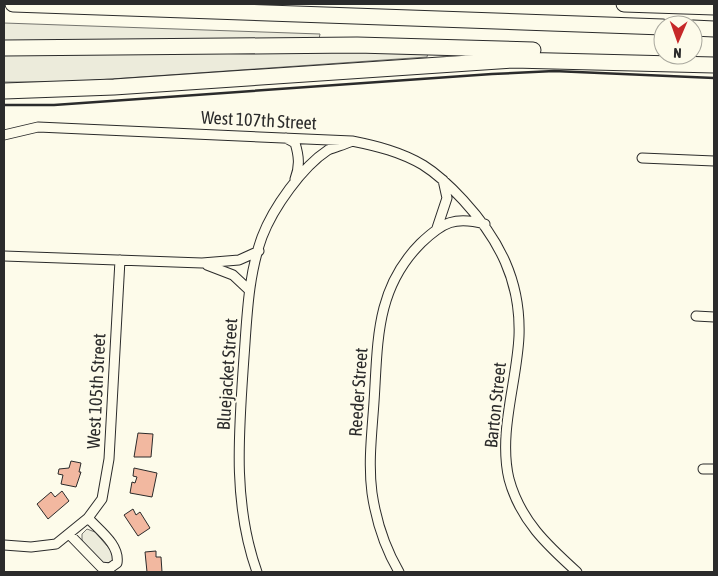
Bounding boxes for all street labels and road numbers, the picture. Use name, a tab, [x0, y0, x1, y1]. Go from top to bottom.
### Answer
street label: West 107th Street	[201, 106, 317, 134]
street label: Bluejacket Street	[213, 317, 241, 431]
street label: West 105th Street	[82, 333, 110, 449]
street label: Reeder Street	[344, 347, 372, 437]
street label: Barton Street	[480, 361, 510, 449]

